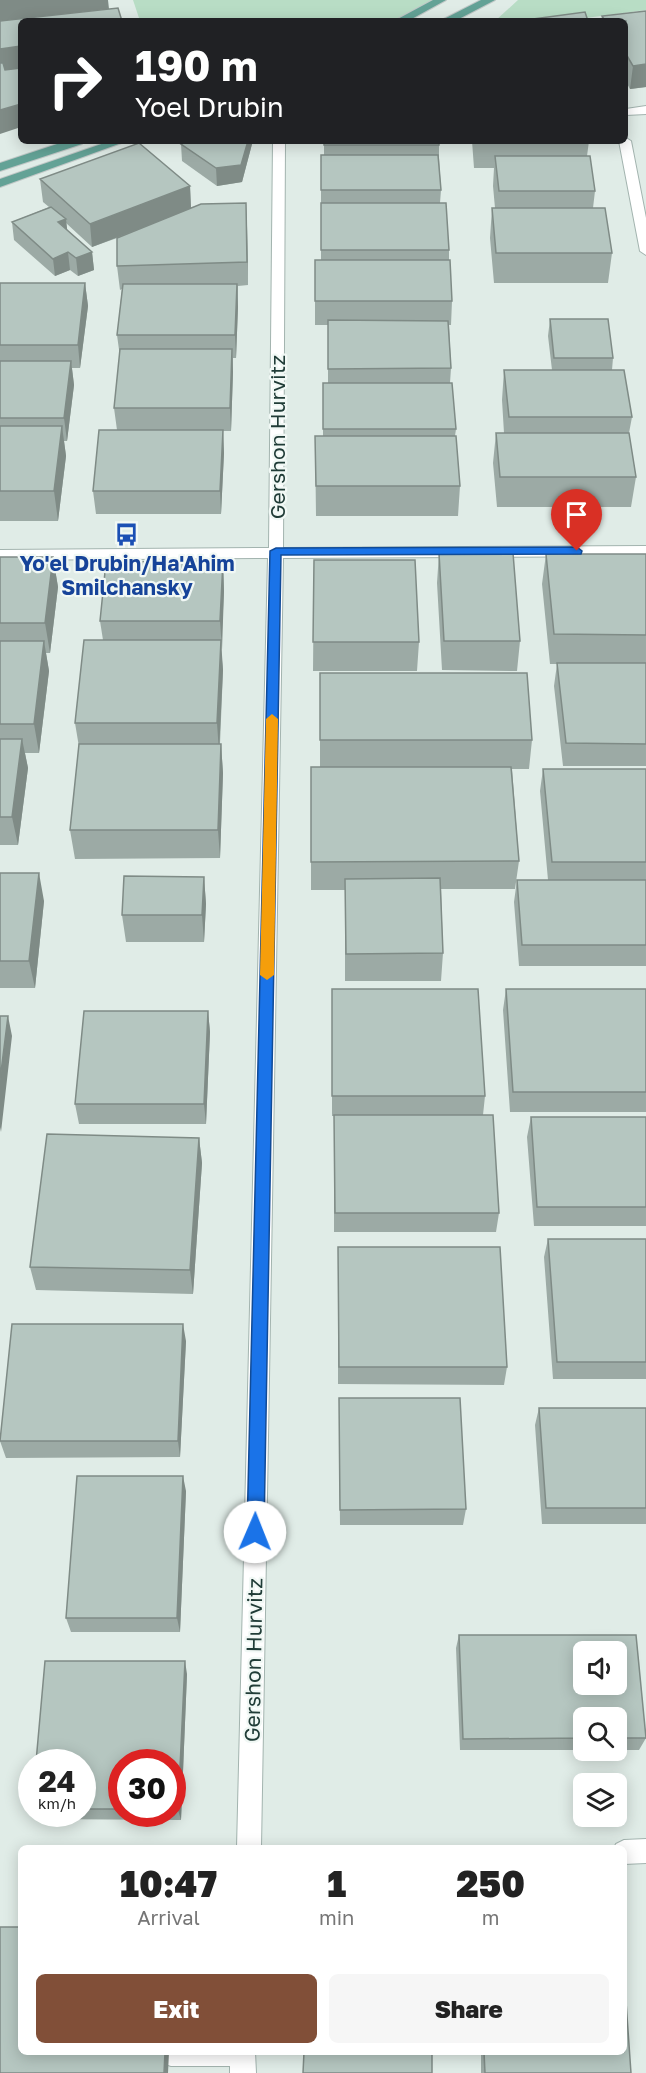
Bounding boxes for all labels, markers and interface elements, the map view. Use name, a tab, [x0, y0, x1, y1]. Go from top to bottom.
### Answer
text: 190 m	[135, 40, 258, 90]
icon: right	[36, 42, 114, 120]
text: Yoel Drubin	[135, 91, 284, 123]
street label: Gershon Hurvitz	[264, 355, 290, 519]
pin	[551, 489, 602, 551]
icon: arrive	[560, 498, 593, 531]
bus stop icon: Yo'el Drubin/Ha'Ahim Smilchansky	[114, 522, 140, 548]
place label: Yo'el Drubin/Ha'Ahim Smilchansky	[19, 550, 235, 600]
position arrow	[223, 1500, 287, 1564]
street label: Gershon Hurvitz	[239, 1578, 267, 1742]
map controls	[573, 1641, 627, 1827]
button: sound	[573, 1641, 627, 1695]
button: search	[573, 1707, 627, 1761]
speed limit sign: 30	[108, 1749, 186, 1827]
text: 24	[38, 1763, 76, 1799]
button: layers	[573, 1773, 627, 1827]
text: km/h	[38, 1794, 76, 1812]
text: 10:47	[120, 1862, 217, 1905]
text: 1	[327, 1862, 346, 1905]
text: 250	[456, 1862, 525, 1905]
text: Arrival	[137, 1905, 200, 1929]
text: min	[319, 1905, 354, 1929]
text: m	[482, 1905, 500, 1929]
button: Exit	[36, 1974, 317, 2043]
button: Share	[329, 1974, 609, 2043]

